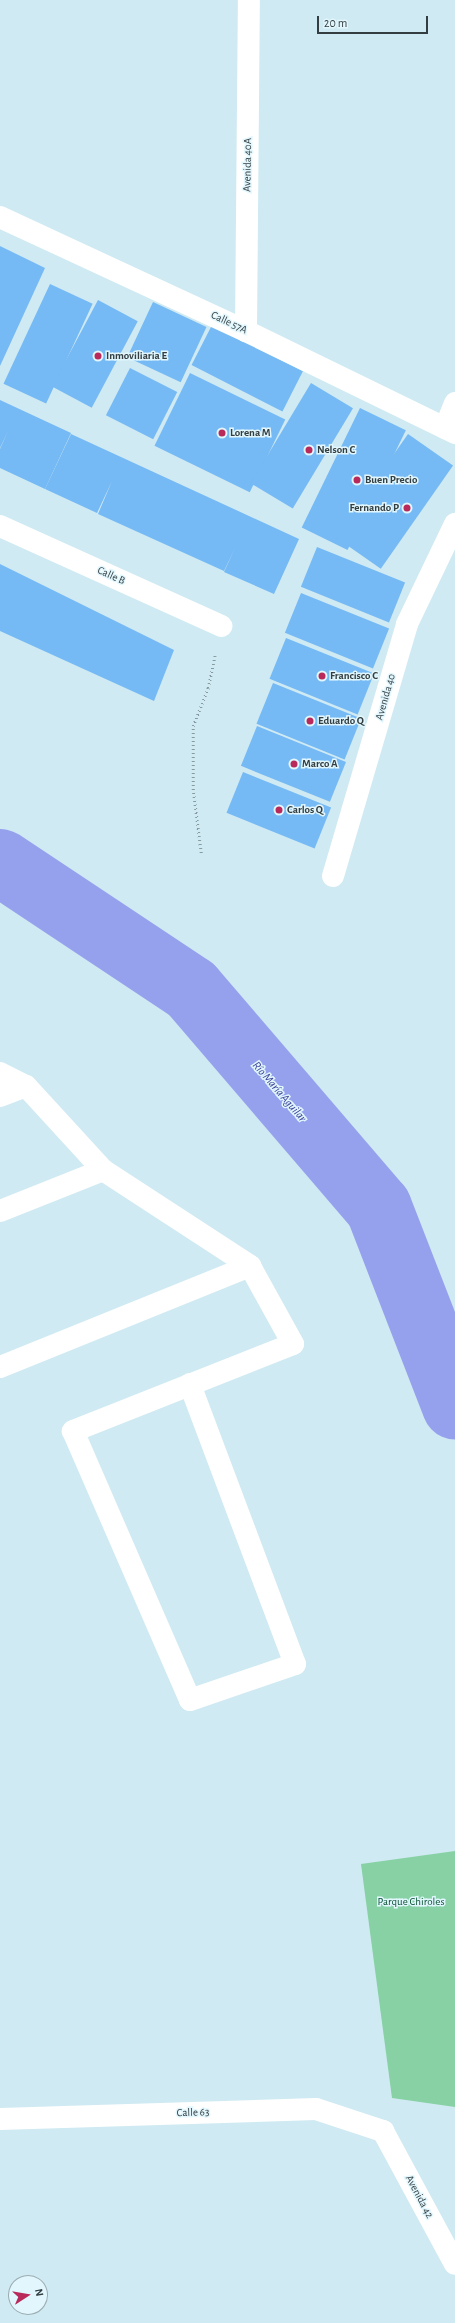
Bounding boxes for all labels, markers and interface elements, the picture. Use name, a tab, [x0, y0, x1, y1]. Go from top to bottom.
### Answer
scale bar	[319, 8, 430, 34]
text: 20 m	[324, 17, 347, 29]
street label: Avenida 40A	[241, 138, 255, 192]
street label: Calle 57A	[209, 309, 249, 337]
place label: Inmoviliaria E	[106, 349, 167, 363]
marker: Inmoviliaria E	[93, 351, 103, 361]
place label: Lorena M	[230, 426, 271, 440]
marker: Lorena M	[217, 428, 227, 438]
place label: Nelson C	[317, 443, 355, 457]
marker: Nelson C	[304, 445, 314, 455]
place label: Buen Precio	[365, 473, 417, 487]
marker: Buen Precio	[352, 475, 362, 485]
place label: Fernando P	[349, 501, 399, 515]
marker: Fernando P	[402, 503, 412, 513]
street label: Calle B	[95, 564, 127, 588]
place label: Francisco C	[330, 669, 378, 683]
marker: Francisco C	[317, 671, 327, 681]
street label: Avenida 40	[373, 672, 399, 722]
place label: Eduardo Q	[318, 714, 364, 728]
marker: Eduardo Q	[305, 716, 315, 726]
place label: Marco A	[302, 757, 338, 771]
marker: Marco A	[289, 759, 299, 769]
place label: Carlos Q	[287, 803, 323, 817]
marker: Carlos Q	[274, 805, 284, 815]
water label: Río María Aguilar	[249, 1059, 309, 1125]
park label: Parque Chiroles	[378, 1895, 444, 1909]
street label: Calle 63	[176, 2106, 210, 2120]
street label: Avenida 42	[402, 2173, 436, 2221]
north arrow	[8, 2275, 48, 2315]
text: N	[33, 2288, 45, 2297]

